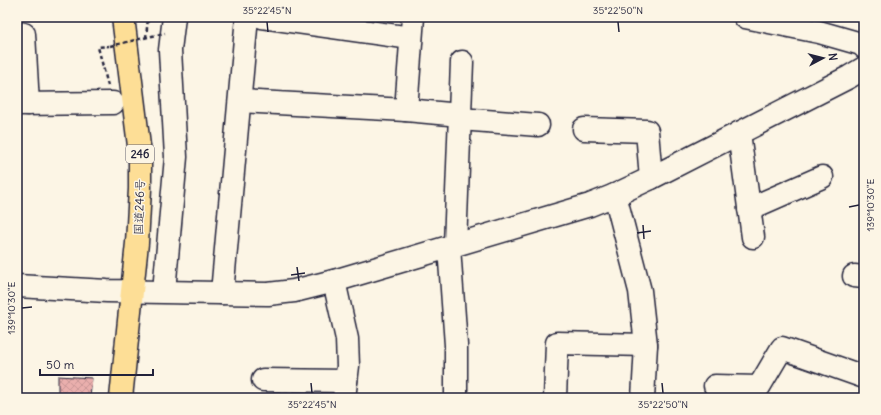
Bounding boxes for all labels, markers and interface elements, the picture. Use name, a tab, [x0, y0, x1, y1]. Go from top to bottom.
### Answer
text: 35°22'45"N	[242, 4, 292, 17]
text: 35°22'50"N	[593, 4, 643, 17]
north arrow	[803, 38, 843, 78]
text: N	[826, 52, 840, 61]
road number: 246	[126, 145, 154, 163]
street label: 国道246号	[131, 179, 147, 235]
text: 139°10'30"E	[864, 179, 877, 231]
text: 139°10'30"E	[5, 282, 18, 334]
scale bar	[40, 351, 153, 377]
text: 50 m	[46, 357, 75, 372]
text: 35°22'45"N	[287, 398, 337, 411]
text: 35°22'50"N	[638, 398, 688, 411]

